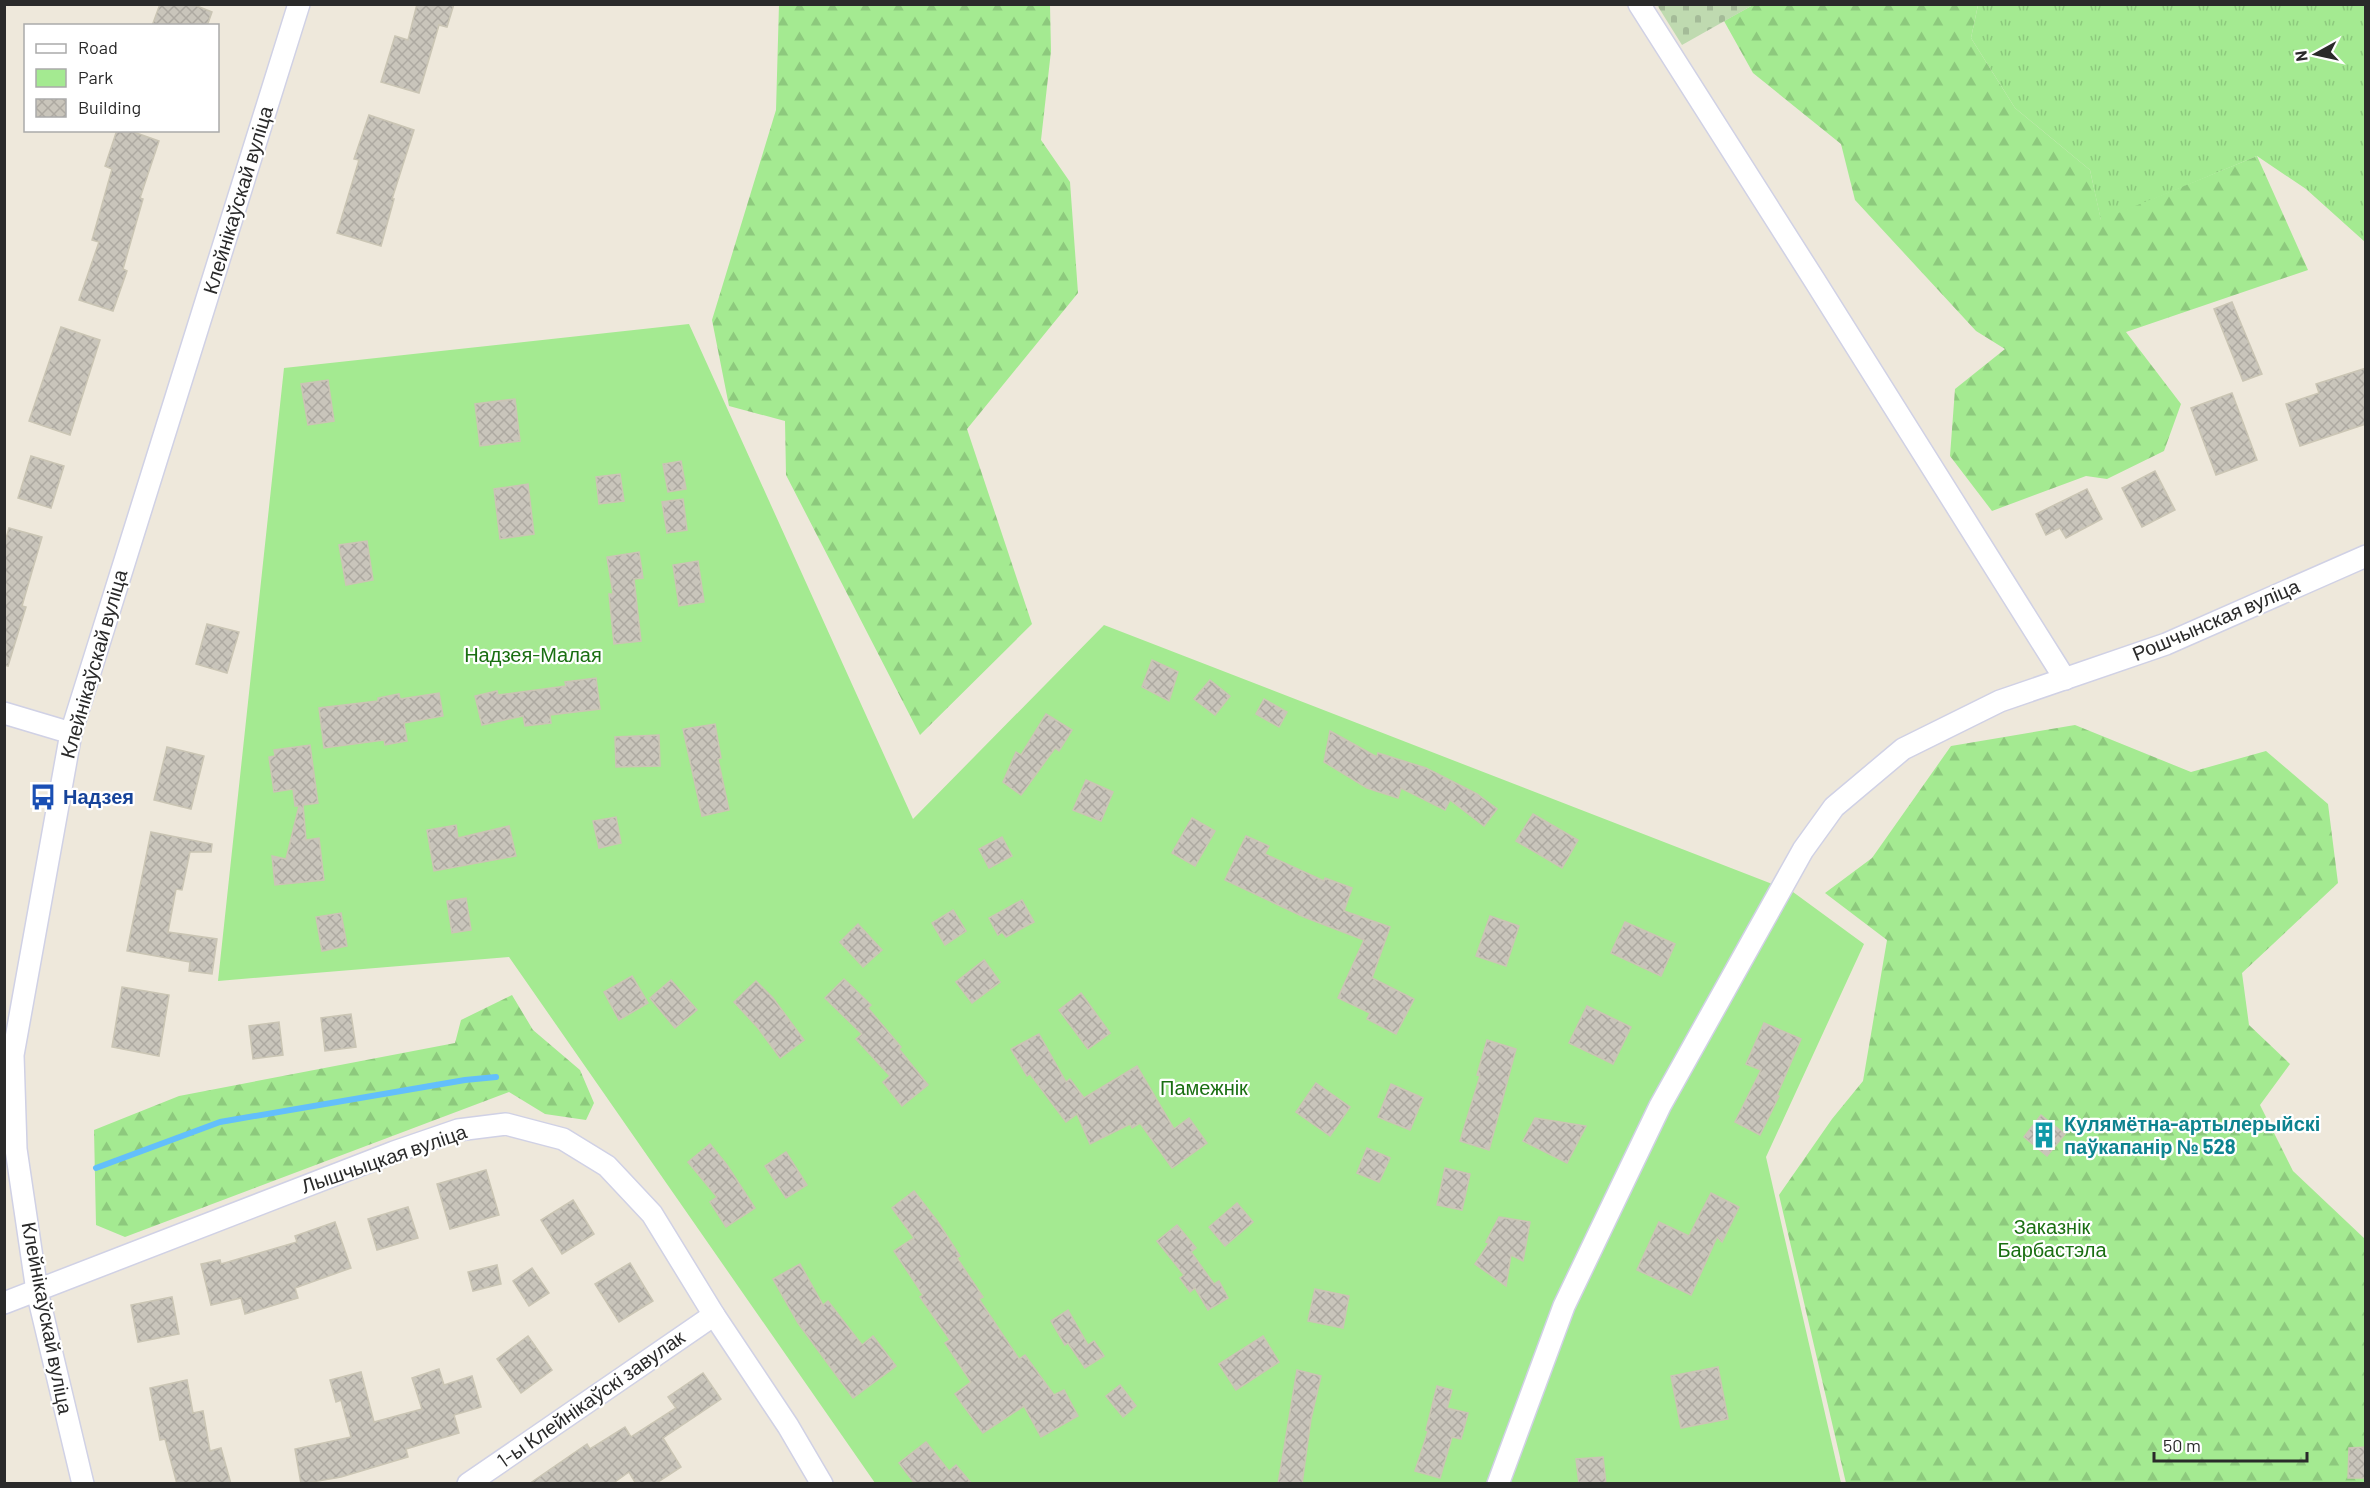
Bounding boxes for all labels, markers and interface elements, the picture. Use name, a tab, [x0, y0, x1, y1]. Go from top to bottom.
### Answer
legend	[24, 24, 219, 132]
north arrow	[2286, 24, 2346, 84]
text: Road	[78, 36, 118, 58]
text: N	[2291, 50, 2311, 63]
text: Park	[78, 66, 113, 88]
text: Building	[78, 96, 141, 118]
street label: Клейнікаўскай вуліца	[197, 102, 277, 297]
street label: Клейнікаўскай вуліца	[55, 566, 132, 761]
street label: Рошчынская вуліца	[2129, 573, 2304, 665]
park label: Надзея-Малая	[464, 642, 602, 666]
bus stop icon: Надзея	[28, 782, 58, 812]
place label: Надзея	[63, 784, 134, 808]
park label: Памежнік	[1160, 1075, 1248, 1099]
place label: Кулямётна-артылерыйскі паўкапанір № 528	[2064, 1111, 2320, 1158]
street label: Лышчыцкая вуліца	[298, 1118, 470, 1198]
building icon: Кулямётна-артылерыйскі паўкапанір № 528	[2029, 1120, 2059, 1150]
park label: Заказнік Барбастэла	[1997, 1214, 2107, 1261]
street label: Клейнікаўскай вуліца	[18, 1220, 79, 1417]
street label: 1-ы Клейнікаўскі завулак	[492, 1324, 689, 1472]
scale bar	[2154, 1425, 2307, 1463]
text: 50 m	[2163, 1434, 2201, 1456]

